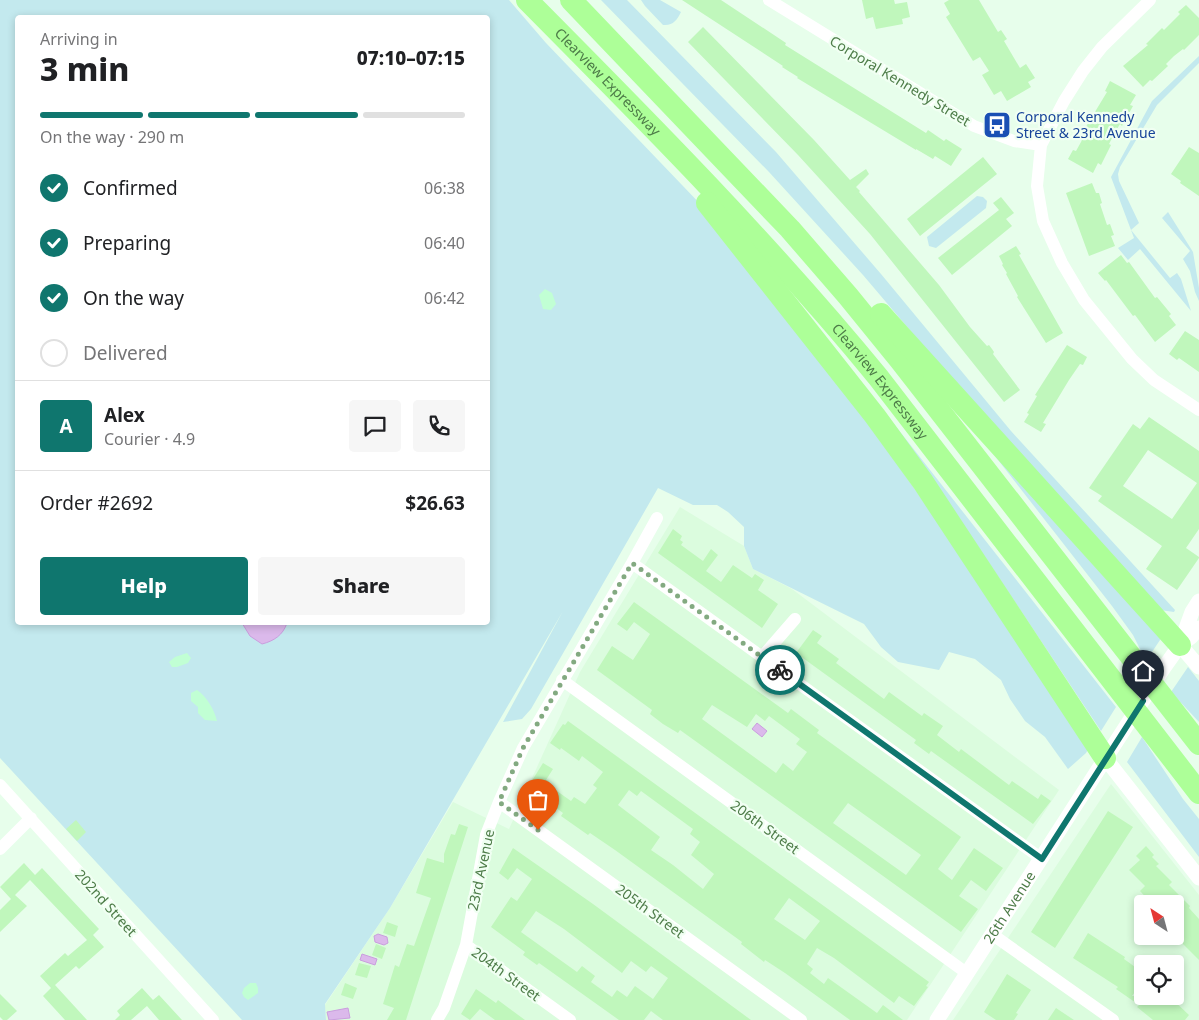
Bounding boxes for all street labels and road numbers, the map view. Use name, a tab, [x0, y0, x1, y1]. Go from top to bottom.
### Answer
street label: Clearview Expressway	[551, 24, 666, 140]
street label: Corporal Kennedy Street	[826, 31, 974, 130]
street label: Clearview Expressway	[828, 319, 933, 444]
street label: 206th Street	[727, 795, 803, 858]
street label: 23rd Avenue	[463, 827, 498, 912]
street label: 202nd Street	[71, 865, 142, 940]
street label: 26th Avenue	[979, 867, 1040, 947]
street label: 205th Street	[612, 879, 688, 942]
street label: 204th Street	[468, 942, 544, 1005]

